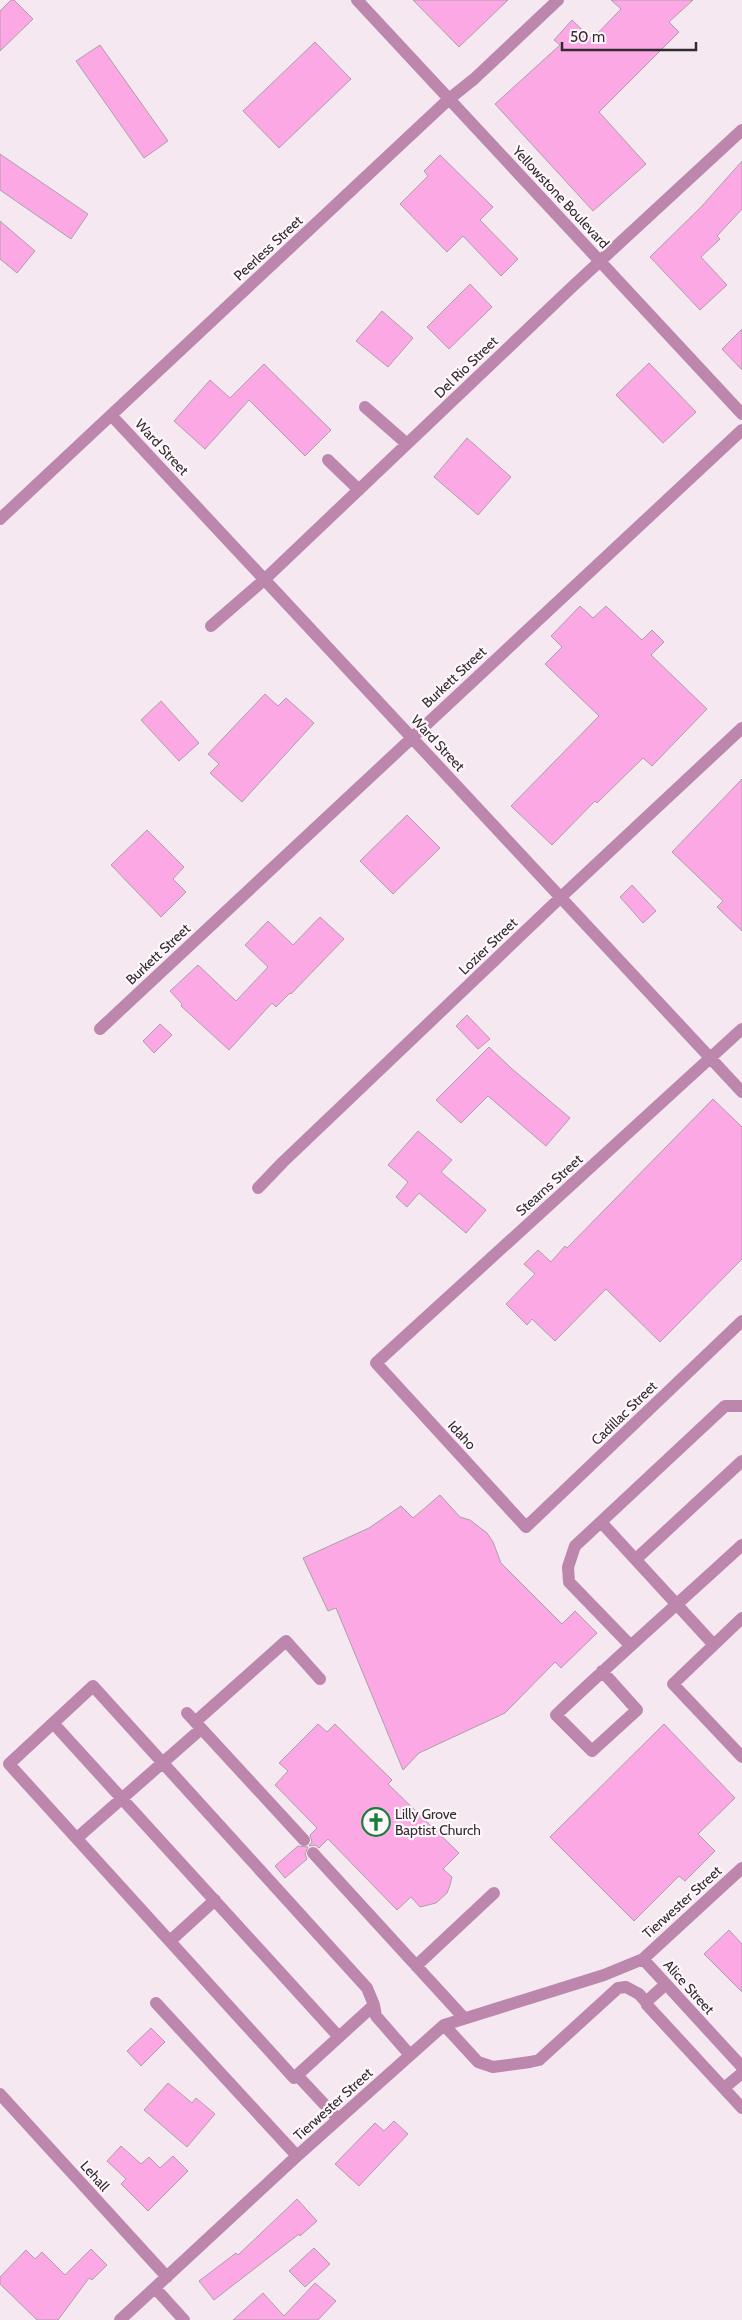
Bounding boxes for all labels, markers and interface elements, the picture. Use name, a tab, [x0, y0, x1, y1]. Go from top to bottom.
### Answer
scale bar	[562, 20, 696, 52]
text: 50 m	[570, 28, 605, 46]
street label: Yellowstone Boulevard	[508, 141, 613, 252]
street label: Peerless Street	[230, 211, 306, 284]
street label: Del Rio Street	[430, 332, 502, 402]
street label: Ward Street	[131, 415, 193, 479]
street label: Burkett Street	[418, 642, 490, 711]
street label: Ward Street	[407, 711, 469, 775]
street label: Lozier Street	[455, 913, 521, 978]
street label: Burkett Street	[122, 919, 194, 988]
street label: Stearns Street	[512, 1150, 586, 1220]
street label: Cadillac Street	[587, 1377, 661, 1449]
street label: Idaho	[444, 1417, 480, 1453]
place label: Lilly Grove Baptist Church	[395, 1805, 481, 1839]
church icon: Lilly Grove Baptist Church	[361, 1807, 391, 1837]
street label: Tierwester Street	[639, 1862, 726, 1942]
street label: Alice Street	[660, 1956, 718, 2018]
street label: Tierwester Street	[290, 2064, 377, 2144]
street label: Lehall	[77, 2157, 114, 2196]

